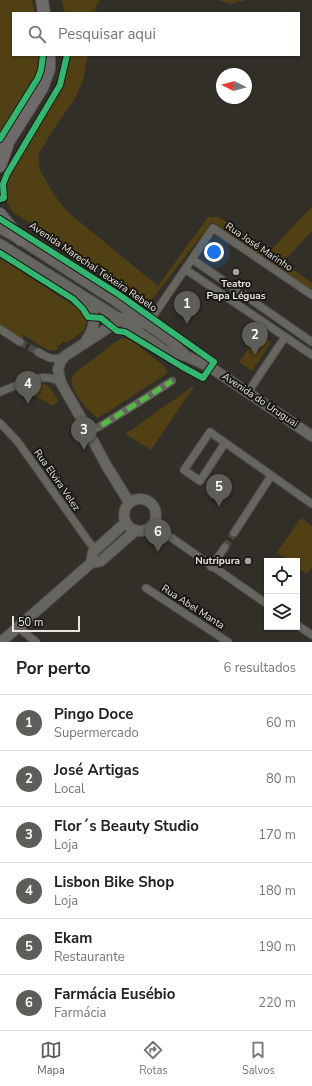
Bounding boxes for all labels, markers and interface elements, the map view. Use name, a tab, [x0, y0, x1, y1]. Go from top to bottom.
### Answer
search box	[12, 12, 300, 56]
icon: search	[26, 23, 48, 45]
text: Pesquisar aqui	[58, 24, 156, 44]
north arrow	[216, 68, 252, 104]
street label: Avenida Marechal Teixeira Rebelo	[26, 219, 160, 315]
street label: Rua José Marinho	[223, 219, 296, 275]
your location	[204, 242, 224, 262]
marker: Teatro Papa Léguas	[231, 267, 241, 277]
place label: Teatro Papa Léguas	[206, 277, 266, 303]
pin: 1	[174, 291, 200, 324]
pin: 2	[242, 322, 268, 355]
street label: Avenida do Uruguai	[219, 369, 301, 431]
pin: 4	[15, 371, 41, 404]
pin: 3	[71, 417, 97, 450]
street label: Rua Elvira Velez	[31, 446, 84, 514]
pin: 5	[206, 474, 232, 507]
pin: 6	[145, 519, 171, 552]
place label: Nutripura	[195, 554, 240, 568]
marker: Nutripura	[243, 556, 253, 566]
map controls	[264, 558, 300, 630]
button: locate	[264, 558, 300, 594]
street label: Rua Abel Manta	[159, 581, 227, 633]
button: layers	[264, 594, 300, 630]
scale bar	[12, 614, 80, 633]
text: 50 m	[18, 615, 43, 630]
text: Por perto	[16, 657, 91, 680]
text: 6 resultados	[224, 659, 296, 677]
text: Pingo Doce	[54, 704, 133, 724]
text: 1	[25, 714, 33, 732]
text: 60 m	[266, 714, 296, 732]
text: Supermercado	[54, 724, 139, 742]
text: José Artigas	[54, 760, 139, 780]
text: 2	[25, 770, 33, 788]
text: 80 m	[266, 770, 296, 788]
text: Local	[54, 780, 85, 798]
text: Flor´s Beauty Studio	[54, 816, 199, 836]
text: 3	[25, 826, 33, 844]
text: 170 m	[258, 826, 296, 844]
text: Loja	[54, 836, 78, 854]
text: Lisbon Bike Shop	[54, 872, 174, 892]
text: 4	[25, 882, 33, 900]
text: 180 m	[258, 882, 296, 900]
text: Loja	[54, 892, 78, 910]
text: Ekam	[54, 928, 92, 948]
text: 5	[25, 938, 33, 956]
text: 190 m	[258, 938, 296, 956]
text: Restaurante	[54, 948, 125, 966]
text: Farmácia Eusébio	[54, 984, 175, 1004]
text: 6	[25, 994, 33, 1012]
text: 220 m	[258, 994, 296, 1012]
text: Farmácia	[54, 1004, 106, 1022]
tab: Mapa	[37, 1039, 65, 1078]
tab: Rotas	[139, 1039, 168, 1078]
tab: Salvos	[242, 1039, 275, 1078]

